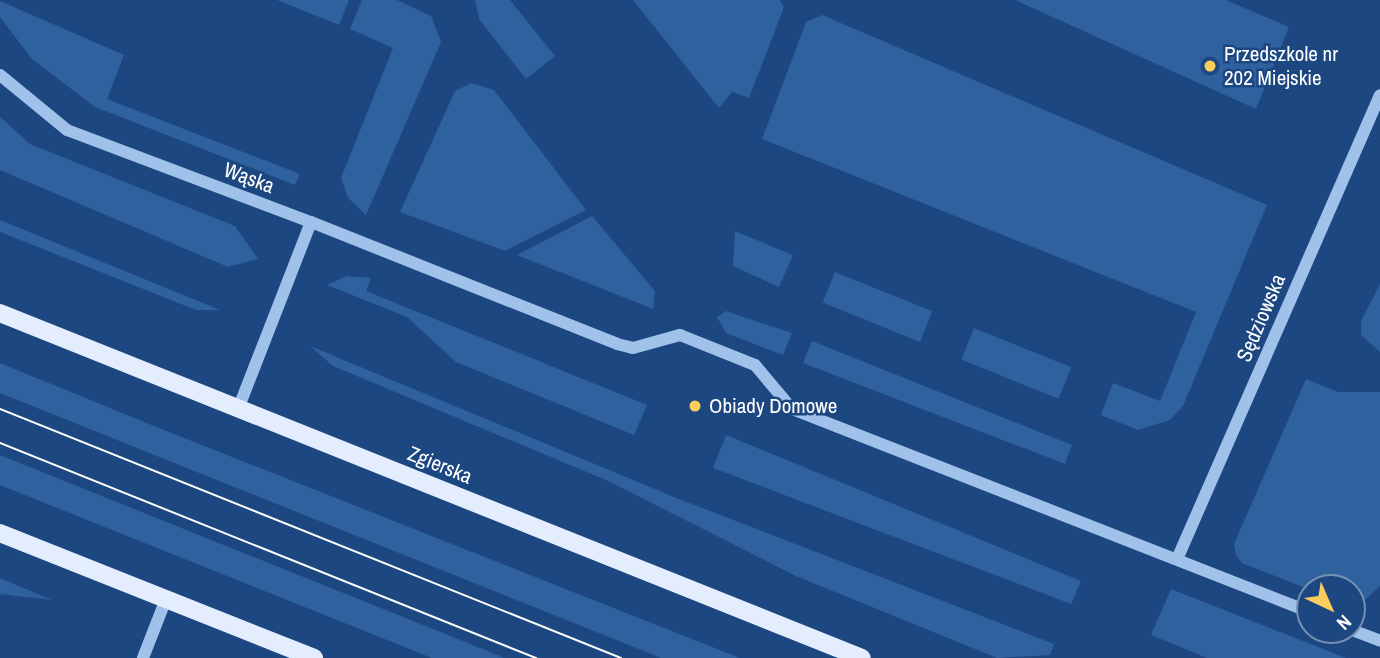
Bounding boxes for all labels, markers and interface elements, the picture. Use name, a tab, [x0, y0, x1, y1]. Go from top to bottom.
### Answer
place label: Przedszkole nr 202 Miejskie	[1224, 41, 1338, 91]
marker: Przedszkole nr 202 Miejskie	[1202, 58, 1218, 74]
street label: Wąska	[220, 157, 278, 199]
street label: Sędziowska	[1231, 270, 1291, 366]
place label: Obiady Domowe	[709, 393, 837, 419]
marker: Obiady Domowe	[687, 398, 703, 414]
street label: Zgierska	[404, 441, 476, 489]
north arrow	[1296, 574, 1366, 644]
text: N	[1331, 609, 1357, 636]

